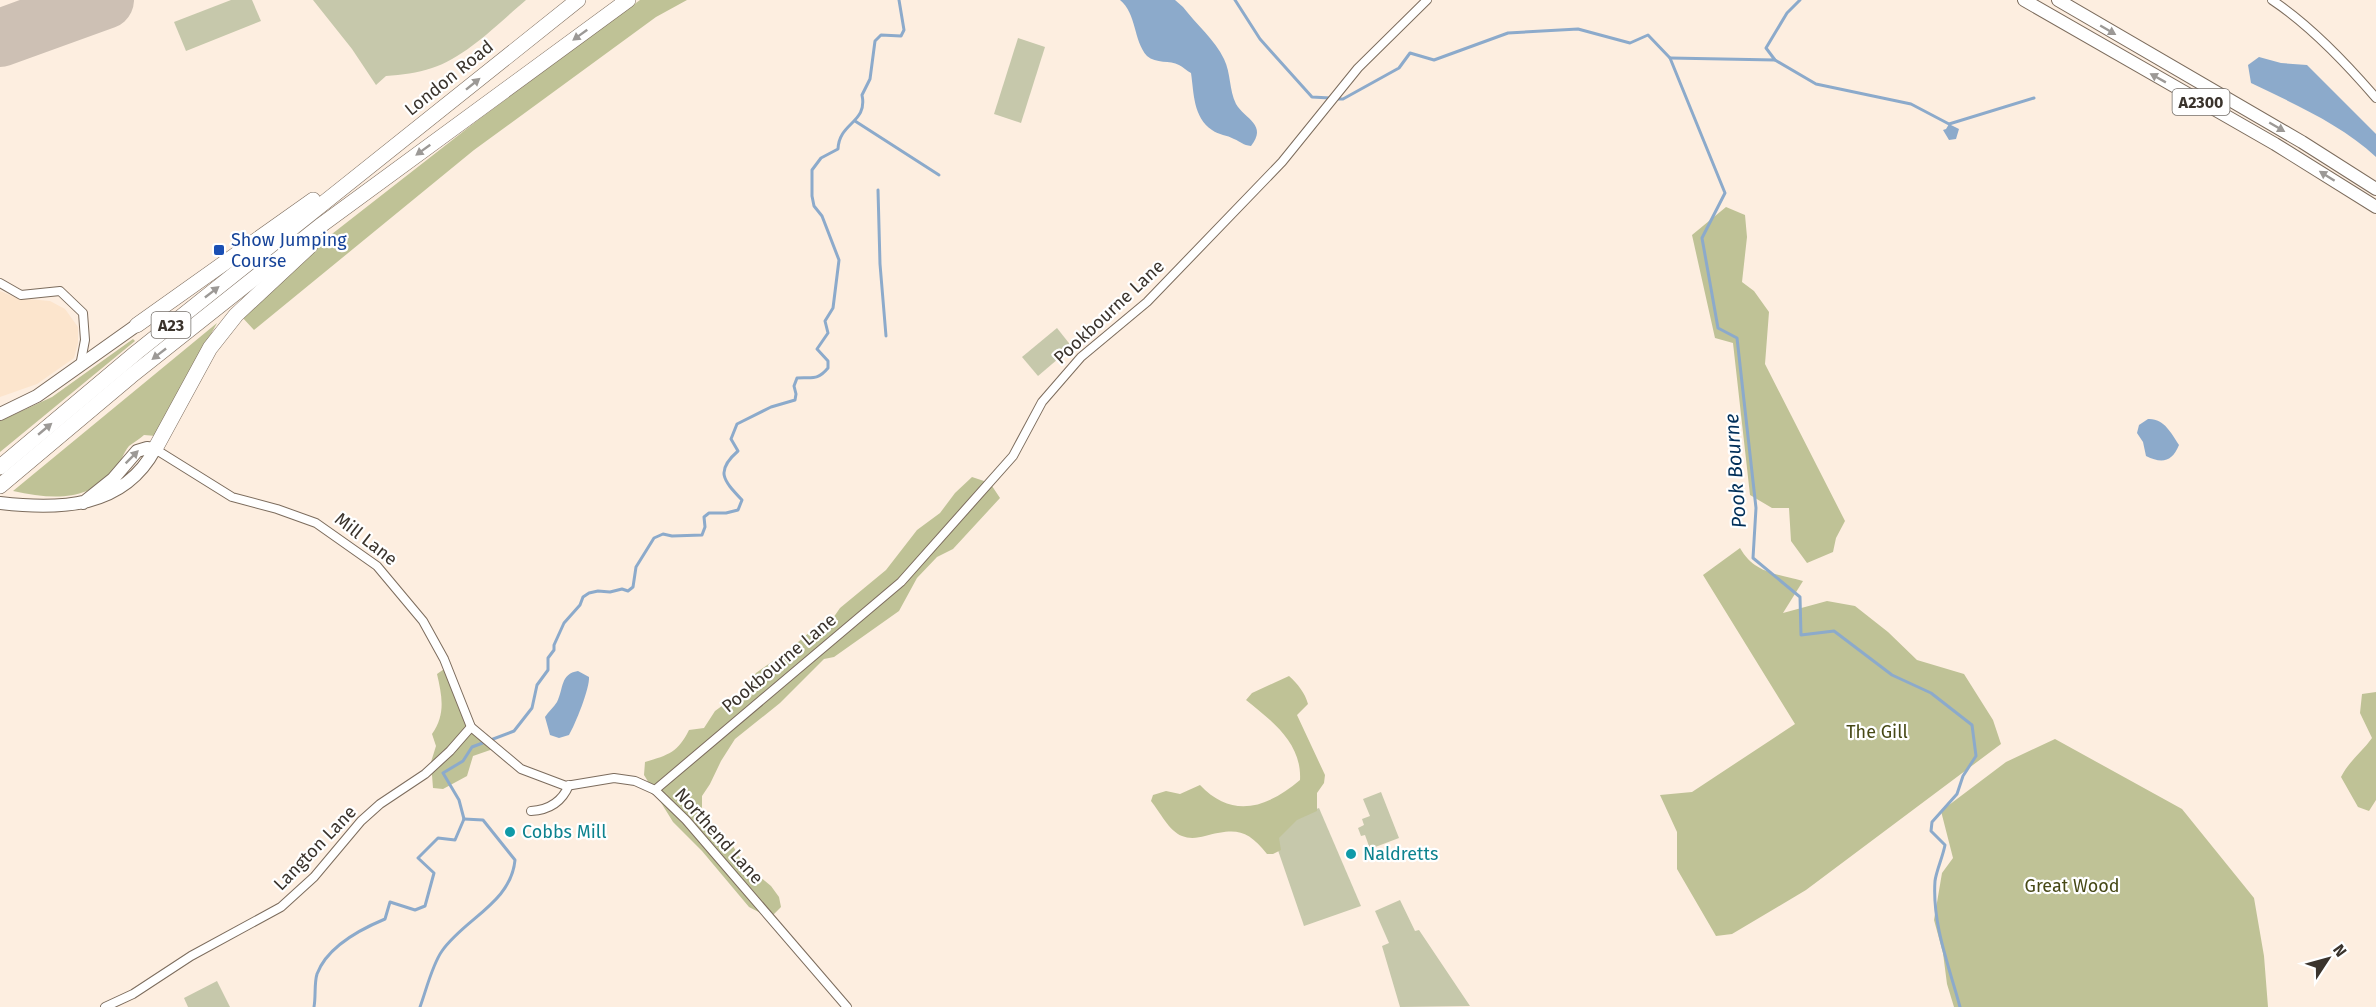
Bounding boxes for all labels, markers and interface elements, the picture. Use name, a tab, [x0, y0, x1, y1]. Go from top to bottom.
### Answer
one-way arrow	[2100, 25, 2117, 35]
one-way arrow	[573, 28, 588, 40]
street label: London Road	[400, 36, 498, 120]
one-way arrow	[2149, 73, 2166, 83]
one-way arrow	[465, 79, 480, 91]
road number: A2300	[2172, 89, 2230, 115]
one-way arrow	[2269, 122, 2285, 133]
one-way arrow	[416, 144, 431, 156]
one-way arrow	[2319, 170, 2335, 182]
place label: Show Jumping Course	[231, 229, 347, 272]
marker: Show Jumping Course	[212, 243, 226, 257]
street label: Pookbourne Lane	[1049, 255, 1169, 369]
one-way arrow	[204, 287, 219, 299]
road number: A23	[152, 312, 190, 338]
one-way arrow	[151, 347, 166, 359]
water label: Pook Bourne	[1719, 413, 1751, 529]
one-way arrow	[37, 423, 53, 436]
one-way arrow	[125, 450, 140, 464]
street label: Mill Lane	[330, 508, 402, 570]
street label: Pookbourne Lane	[717, 609, 841, 717]
park label: The Gill	[1846, 721, 1908, 743]
street label: Northend Lane	[670, 783, 768, 889]
street label: Langton Lane	[269, 801, 361, 895]
place label: Cobbs Mill	[522, 821, 606, 843]
marker: Cobbs Mill	[503, 825, 517, 839]
place label: Naldretts	[1363, 843, 1438, 865]
marker: Naldretts	[1344, 847, 1358, 861]
park label: Great Wood	[2025, 875, 2119, 897]
north arrow	[2298, 929, 2358, 989]
text: N	[2329, 941, 2351, 960]

